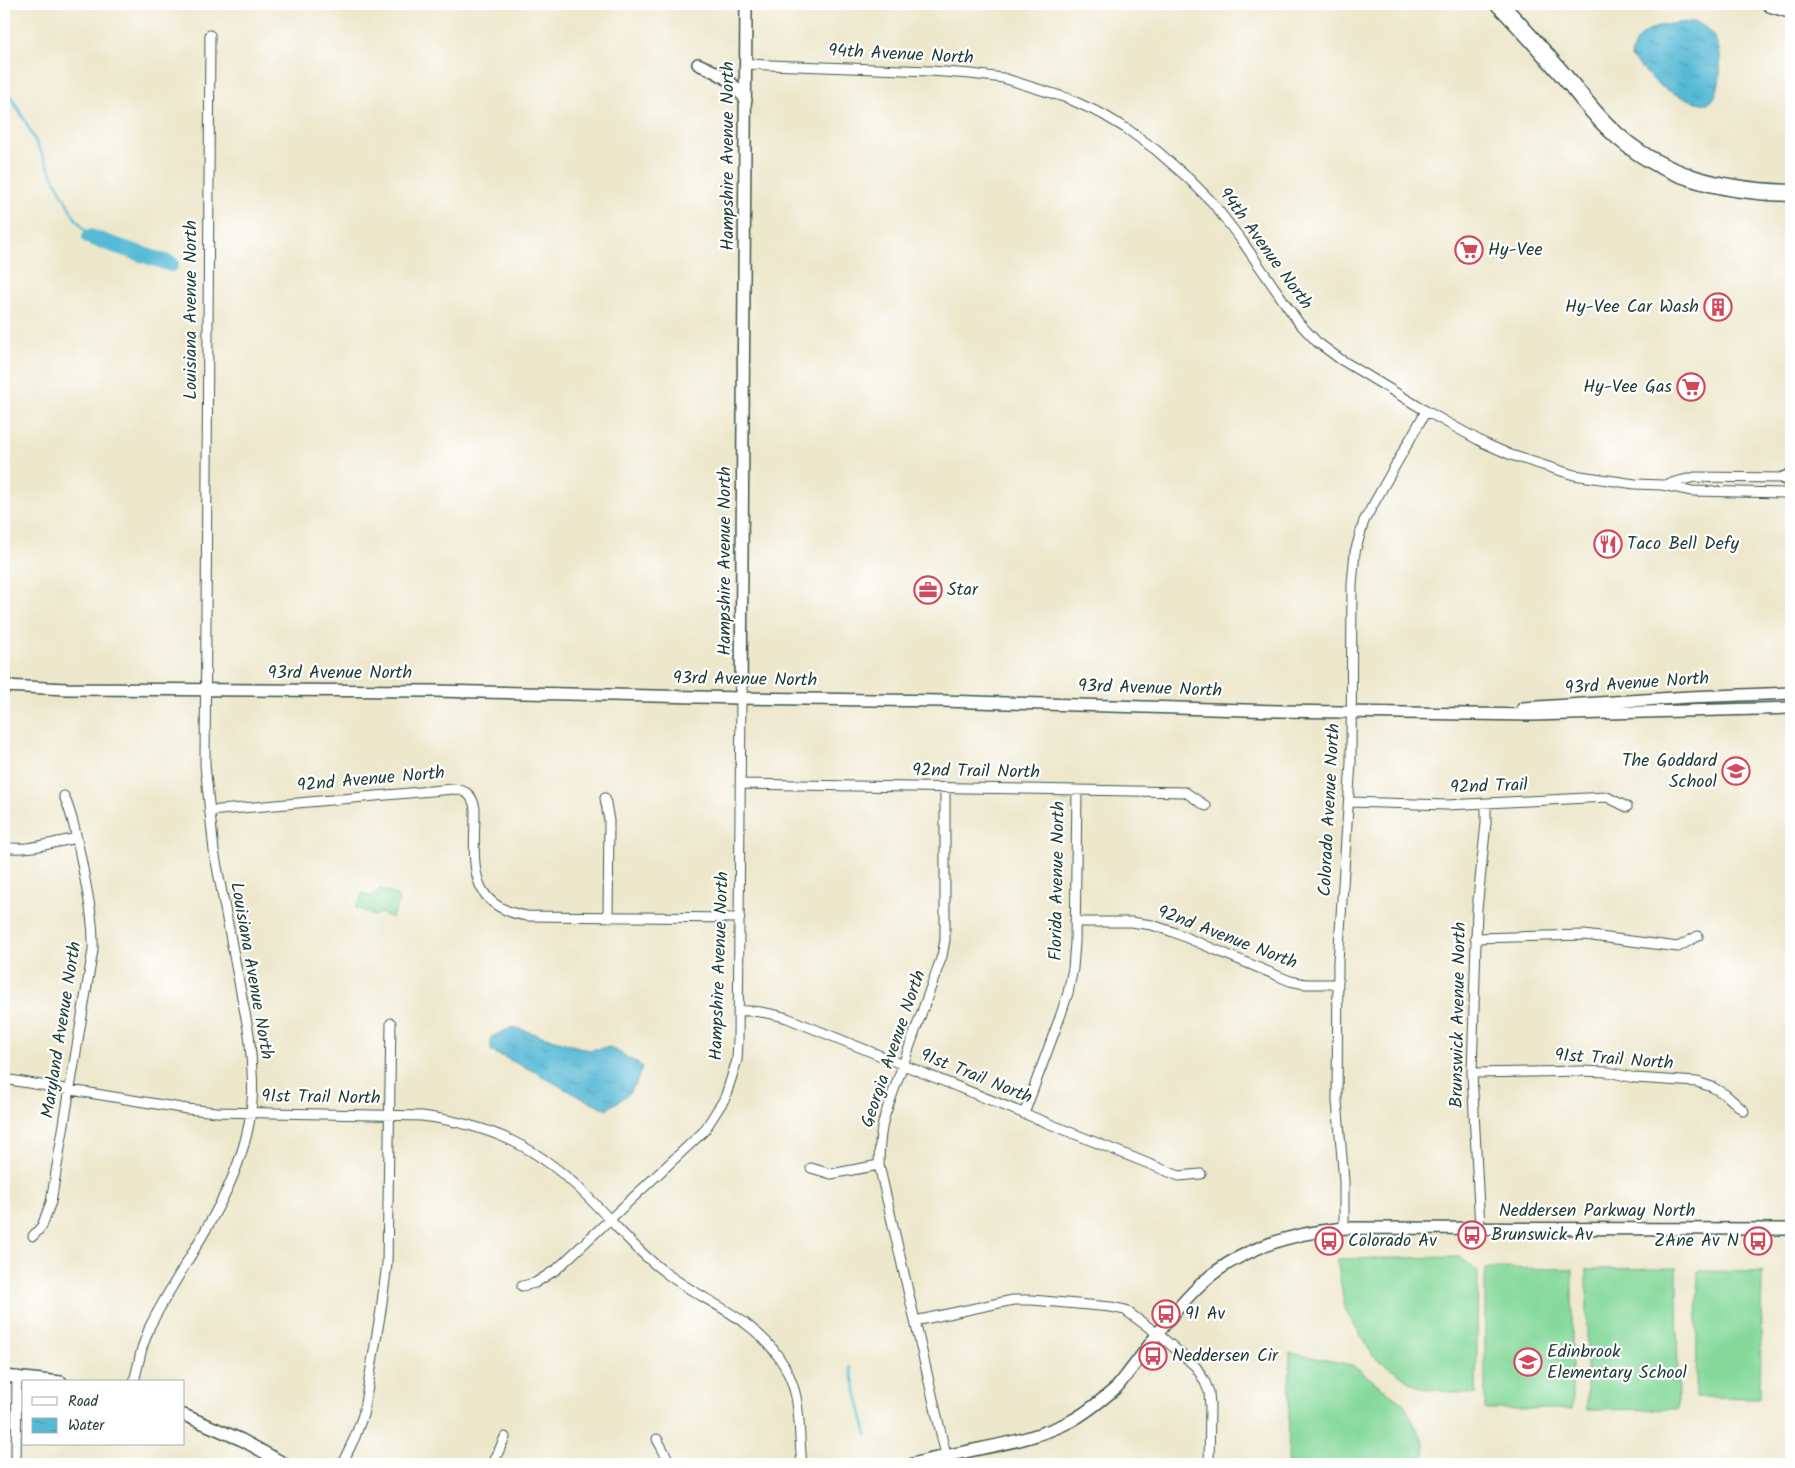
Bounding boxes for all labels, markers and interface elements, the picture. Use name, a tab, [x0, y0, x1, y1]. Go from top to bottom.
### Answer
street label: 94th Avenue North	[828, 37, 974, 73]
street label: Hampshire Avenue North	[714, 61, 743, 251]
street label: 94th Avenue North	[1210, 182, 1320, 316]
street label: Louisiana Avenue North	[177, 220, 206, 400]
supermarket icon: Hy-Vee	[1454, 235, 1484, 265]
place label: Hy-Vee	[1488, 236, 1543, 265]
building icon: Hy-Vee Car Wash	[1703, 292, 1733, 322]
place label: Hy-Vee Car Wash	[1565, 293, 1699, 322]
supermarket icon: Hy-Vee Gas	[1676, 372, 1706, 402]
place label: Hy-Vee Gas	[1583, 373, 1672, 402]
street label: Hampshire Avenue North	[711, 466, 740, 656]
restaurant icon: Taco Bell Defy	[1593, 529, 1623, 559]
place label: Taco Bell Defy	[1627, 530, 1740, 559]
office icon: Star	[913, 575, 943, 605]
place label: Star	[947, 576, 979, 605]
street label: 93rd Avenue North	[268, 659, 412, 688]
street label: 93rd Avenue North	[673, 664, 817, 696]
street label: 93rd Avenue North	[1564, 665, 1710, 703]
street label: 93rd Avenue North	[1077, 672, 1223, 706]
street label: Colorado Avenue North	[1311, 723, 1349, 897]
place label: The Goddard School	[1622, 747, 1718, 797]
street label: 92nd Trail North	[912, 756, 1040, 788]
school or university icon: The Goddard School	[1721, 756, 1751, 786]
street label: 92nd Avenue North	[296, 759, 446, 801]
street label: 92nd Trail	[1450, 771, 1529, 803]
street label: Florida Avenue North	[1042, 801, 1074, 961]
street label: Hampshire Avenue North	[702, 871, 738, 1061]
street label: Louisiana Avenue North	[221, 880, 281, 1062]
street label: 92nd Avenue North	[1153, 898, 1301, 978]
street label: Brunswick Avenue North	[1443, 921, 1475, 1109]
street label: Maryland Avenue North	[34, 939, 90, 1121]
street label: Georgia Avenue North	[853, 966, 935, 1132]
street label: 91st Trail North	[915, 1041, 1037, 1113]
street label: 91st Trail North	[1554, 1041, 1674, 1079]
street label: 91st Trail North	[261, 1082, 381, 1114]
street label: Neddersen Parkway North	[1499, 1197, 1695, 1226]
bus stop icon: Brunswick Av	[1457, 1220, 1487, 1250]
place label: Brunswick Av	[1491, 1221, 1593, 1250]
bus stop icon: Colorado Av	[1314, 1226, 1344, 1256]
bus stop icon: ZAne Av N	[1743, 1226, 1773, 1256]
place label: Colorado Av	[1348, 1227, 1437, 1256]
place label: ZAne Av N	[1654, 1227, 1739, 1256]
bus stop icon: 91 Av	[1151, 1299, 1181, 1329]
place label: 91 Av	[1185, 1300, 1226, 1329]
place label: Edinbrook Elementary School	[1547, 1338, 1688, 1388]
bus stop icon: Neddersen Cir	[1138, 1341, 1168, 1371]
place label: Neddersen Cir	[1172, 1342, 1279, 1371]
school or university icon: Edinbrook Elementary School	[1513, 1347, 1543, 1377]
legend	[22, 1380, 185, 1446]
text: Road	[68, 1390, 99, 1414]
text: Water	[68, 1414, 105, 1438]

